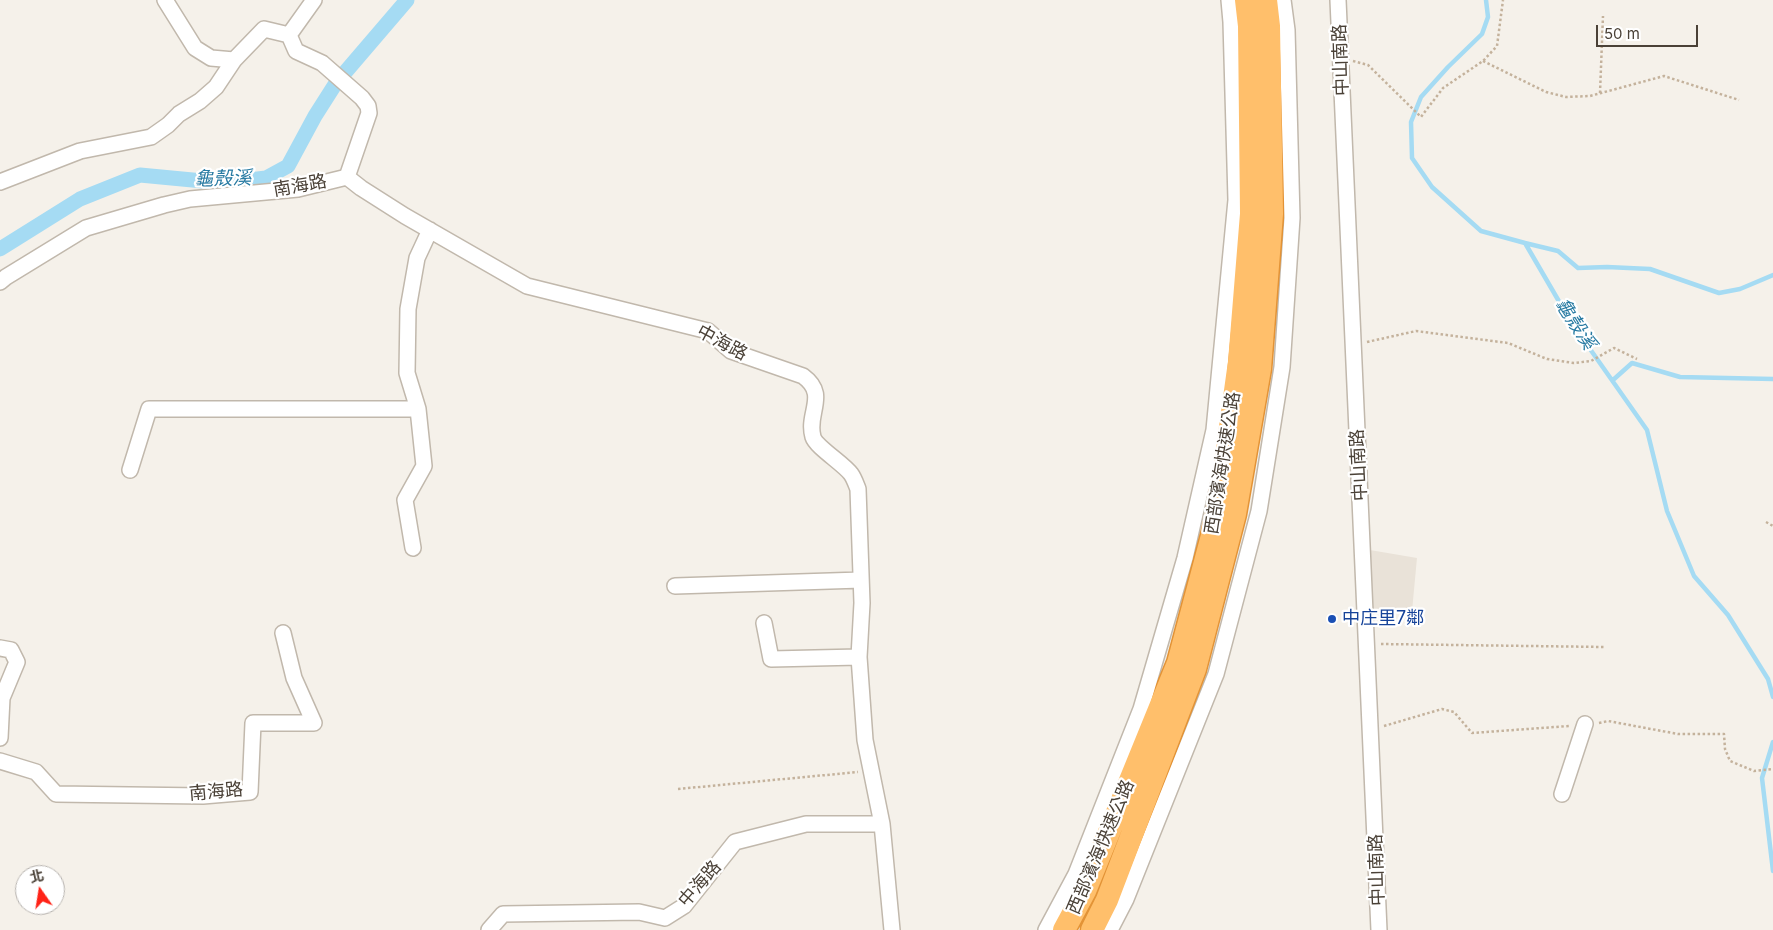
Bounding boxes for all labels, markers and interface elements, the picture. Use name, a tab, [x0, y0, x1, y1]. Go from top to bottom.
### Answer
scale bar	[1598, 15, 1700, 47]
street label: 中山南路	[1329, 24, 1353, 96]
text: 50 m	[1604, 24, 1640, 43]
water label: 龜殼溪	[194, 167, 252, 191]
street label: 南海路	[272, 171, 328, 201]
water label: 龜殼溪	[1550, 294, 1600, 354]
street label: 中海路	[693, 321, 751, 365]
street label: 西部濱海快速公路	[1201, 390, 1245, 536]
street label: 中山南路	[1346, 428, 1372, 502]
place label: 中庄里7鄰	[1342, 608, 1424, 630]
marker: 中庄里7鄰	[1326, 613, 1338, 625]
street label: 西部濱海快速公路	[1063, 777, 1139, 917]
street label: 南海路	[188, 779, 244, 805]
street label: 中山南路	[1365, 834, 1389, 906]
street label: 中海路	[674, 857, 726, 911]
north arrow	[15, 865, 65, 915]
text: 北	[28, 866, 45, 886]

